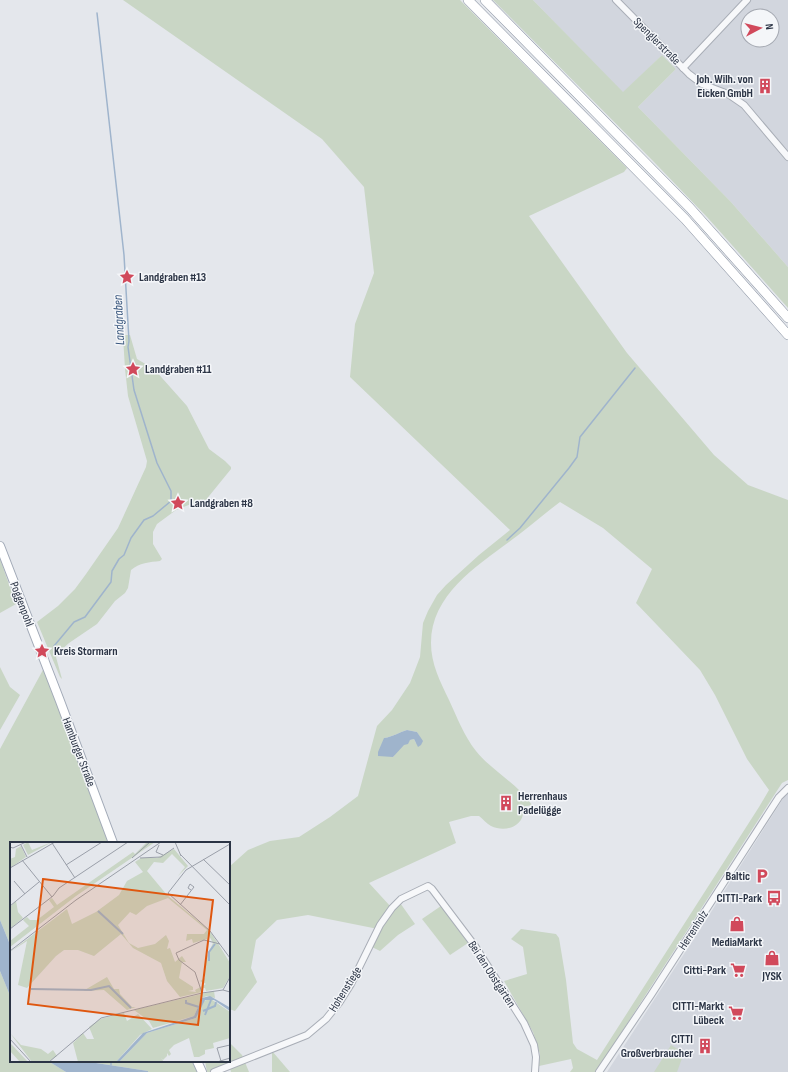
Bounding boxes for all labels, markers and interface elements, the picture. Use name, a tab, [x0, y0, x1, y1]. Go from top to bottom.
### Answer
north arrow	[740, 8, 780, 48]
street label: Spenglerstraße	[630, 15, 684, 68]
text: N	[763, 23, 776, 31]
place label: Joh. Wilh. von Eicken GmbH	[695, 72, 753, 101]
building icon: Joh. Wilh. von Eicken GmbH	[756, 77, 774, 95]
place icon: Landgraben #13	[118, 268, 136, 286]
place label: Landgraben #13	[139, 270, 206, 285]
water label: Landgraben	[110, 294, 128, 346]
place icon: Landgraben #11	[124, 360, 142, 378]
place label: Landgraben #11	[145, 362, 212, 377]
place icon: Landgraben #8	[169, 494, 187, 512]
place label: Landgraben #8	[190, 496, 253, 511]
street label: Poggenpohl	[6, 580, 37, 629]
place icon: Kreis Stormarn	[33, 642, 51, 660]
place label: Kreis Stormarn	[54, 644, 118, 659]
street label: Hamburger Straße	[58, 715, 99, 789]
place label: Herrenhaus Padelügge	[518, 789, 568, 818]
building icon: Herrenhaus Padelügge	[497, 794, 515, 812]
inset map	[10, 842, 230, 1062]
parking icon: Baltic	[753, 867, 771, 885]
place label: Baltic	[725, 869, 750, 884]
bus stop icon: CITTI-Park	[765, 889, 783, 907]
place label: CITTI-Park	[716, 891, 762, 906]
street label: Herrenholz	[675, 907, 712, 953]
shop icon: MediaMarkt	[728, 915, 746, 933]
place label: MediaMarkt	[712, 935, 762, 950]
street label: Bei den Obstgärten	[464, 938, 519, 1010]
shop icon: JYSK	[763, 949, 781, 967]
supermarket icon: Citti-Park	[729, 961, 747, 979]
place label: Citti-Park	[683, 963, 726, 978]
street label: Hohenstiege	[326, 964, 365, 1015]
place label: JYSK	[761, 969, 782, 984]
place label: CITTI-Markt Lübeck	[672, 999, 724, 1028]
supermarket icon: CITTI-Markt Lübeck	[727, 1004, 745, 1022]
place label: CITTI Großverbraucher	[621, 1032, 693, 1061]
building icon: CITTI Großverbraucher	[696, 1037, 714, 1055]

